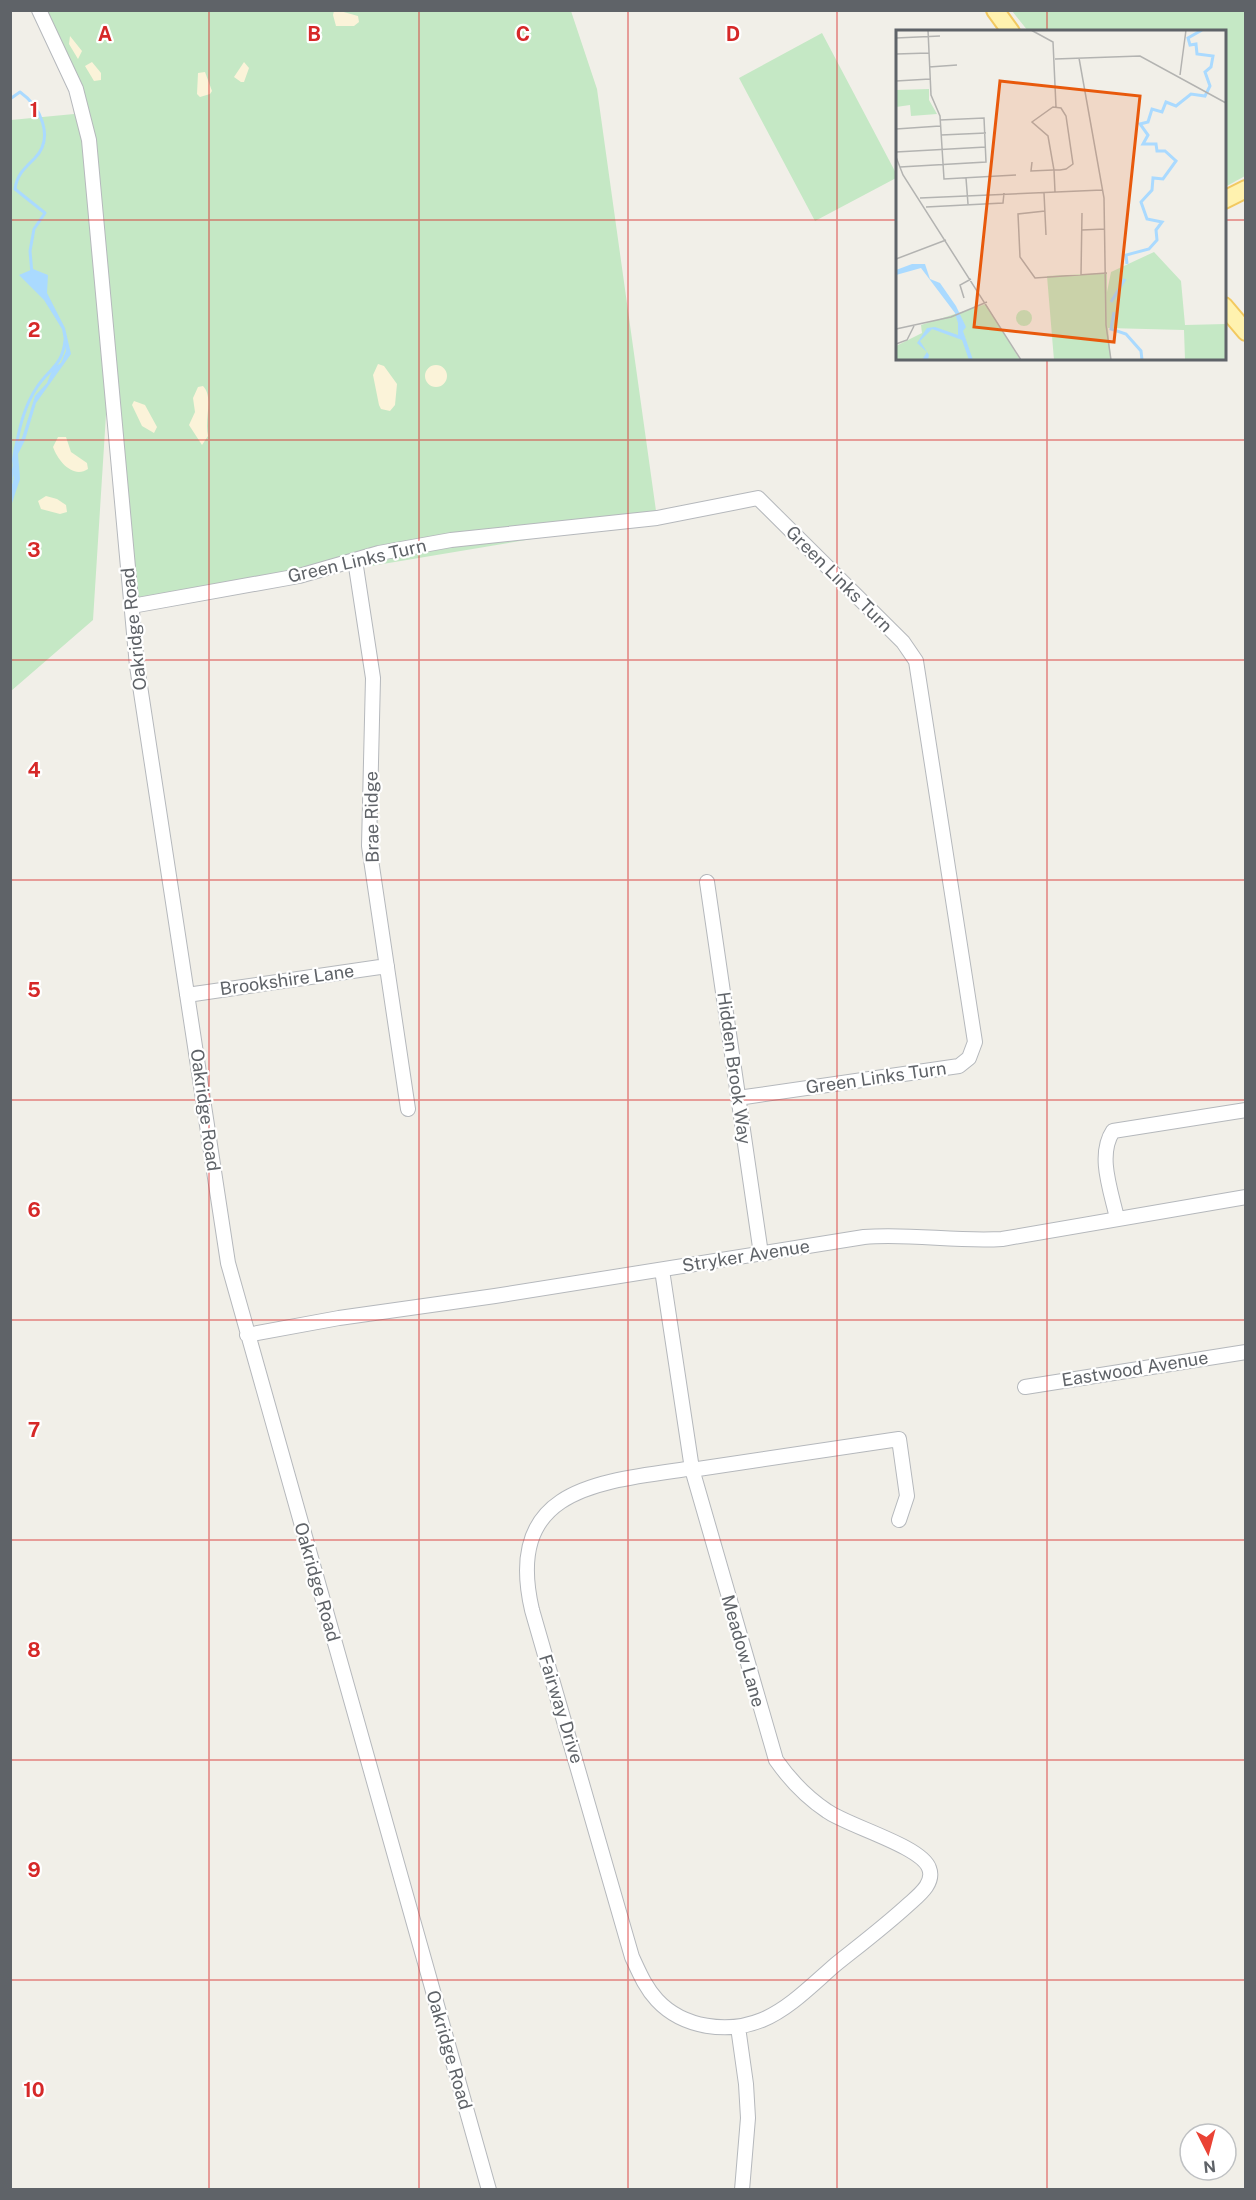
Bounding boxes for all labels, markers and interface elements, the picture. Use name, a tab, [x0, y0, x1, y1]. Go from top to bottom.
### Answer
text: A	[98, 22, 112, 46]
text: B	[307, 22, 321, 46]
text: C	[516, 22, 530, 46]
text: D	[726, 22, 740, 46]
inset map	[896, 30, 1226, 360]
text: 1	[30, 98, 38, 122]
text: 2	[28, 318, 40, 342]
street label: Green Links Turn	[782, 521, 897, 636]
street label: Green Links Turn	[286, 534, 428, 587]
text: 3	[27, 538, 41, 562]
street label: Oakridge Road	[117, 567, 150, 691]
text: 4	[27, 758, 41, 782]
street label: Brae Ridge	[360, 771, 383, 863]
street label: Brookshire Lane	[218, 960, 355, 999]
text: 5	[27, 978, 41, 1002]
street label: Hidden Brook Way	[713, 990, 756, 1146]
street label: Oakridge Road	[187, 1047, 224, 1172]
street label: Green Links Turn	[804, 1057, 947, 1098]
text: 6	[27, 1198, 41, 1222]
street label: Stryker Avenue	[681, 1235, 811, 1276]
street label: Eastwood Avenue	[1060, 1347, 1210, 1390]
text: 7	[28, 1418, 40, 1442]
street label: Oakridge Road	[290, 1520, 345, 1644]
street label: Meadow Lane	[717, 1592, 770, 1709]
text: 8	[27, 1638, 41, 1662]
street label: Fairway Drive	[535, 1652, 588, 1766]
text: 9	[27, 1858, 41, 1882]
street label: Oakridge Road	[422, 1988, 477, 2112]
text: 10	[23, 2078, 45, 2102]
north arrow	[1178, 2122, 1238, 2182]
text: N	[1202, 2156, 1217, 2177]

